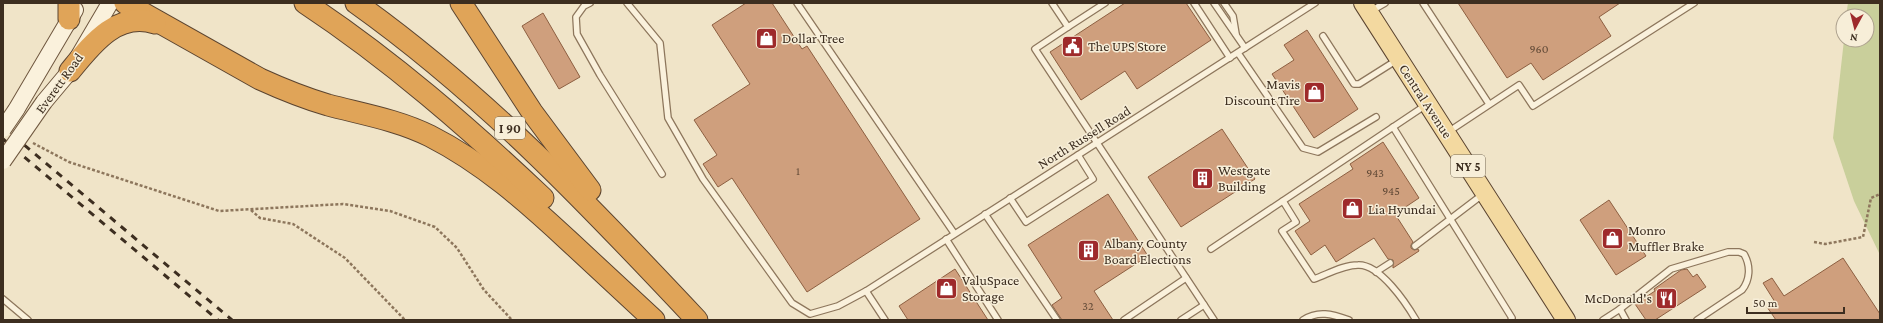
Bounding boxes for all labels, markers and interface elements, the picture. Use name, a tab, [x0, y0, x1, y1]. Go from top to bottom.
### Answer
north arrow	[1835, 8, 1875, 48]
shop icon: Dollar Tree	[753, 25, 779, 51]
place label: Dollar Tree	[782, 30, 844, 46]
text: N	[1849, 31, 1858, 44]
public building icon: The UPS Store	[1060, 33, 1086, 59]
place label: The UPS Store	[1088, 38, 1166, 54]
house number: 960	[1530, 42, 1549, 56]
street label: Everett Road	[32, 49, 87, 116]
street label: Central Avenue	[1396, 61, 1456, 141]
place label: Mavis Discount Tire	[1225, 76, 1300, 108]
shop icon: Mavis Discount Tire	[1302, 79, 1328, 105]
street label: North Russell Road	[1035, 102, 1134, 172]
road number: I 90	[495, 117, 525, 139]
road number: NY 5	[1451, 155, 1485, 177]
place label: Westgate Building	[1218, 162, 1270, 194]
house number: 1	[796, 164, 800, 178]
building icon: Westgate Building	[1189, 165, 1215, 191]
house number: 943	[1366, 166, 1384, 180]
house number: 945	[1382, 184, 1400, 198]
shop icon: Lia Hyundai	[1340, 196, 1366, 222]
place label: Lia Hyundai	[1368, 201, 1436, 217]
place label: Monro Muffler Brake	[1628, 222, 1704, 254]
shop icon: Monro Muffler Brake	[1600, 225, 1626, 251]
place label: Albany County Board Elections	[1104, 235, 1191, 267]
building icon: Albany County Board Elections	[1075, 238, 1101, 264]
place label: ValuSpace Storage	[962, 272, 1019, 304]
shop icon: ValuSpace Storage	[934, 275, 960, 301]
restaurant icon: McDonald's	[1654, 285, 1680, 311]
scale bar	[1747, 289, 1844, 315]
place label: McDonald's	[1585, 290, 1652, 306]
text: 50 m	[1753, 296, 1778, 310]
house number: 32	[1082, 299, 1094, 313]

